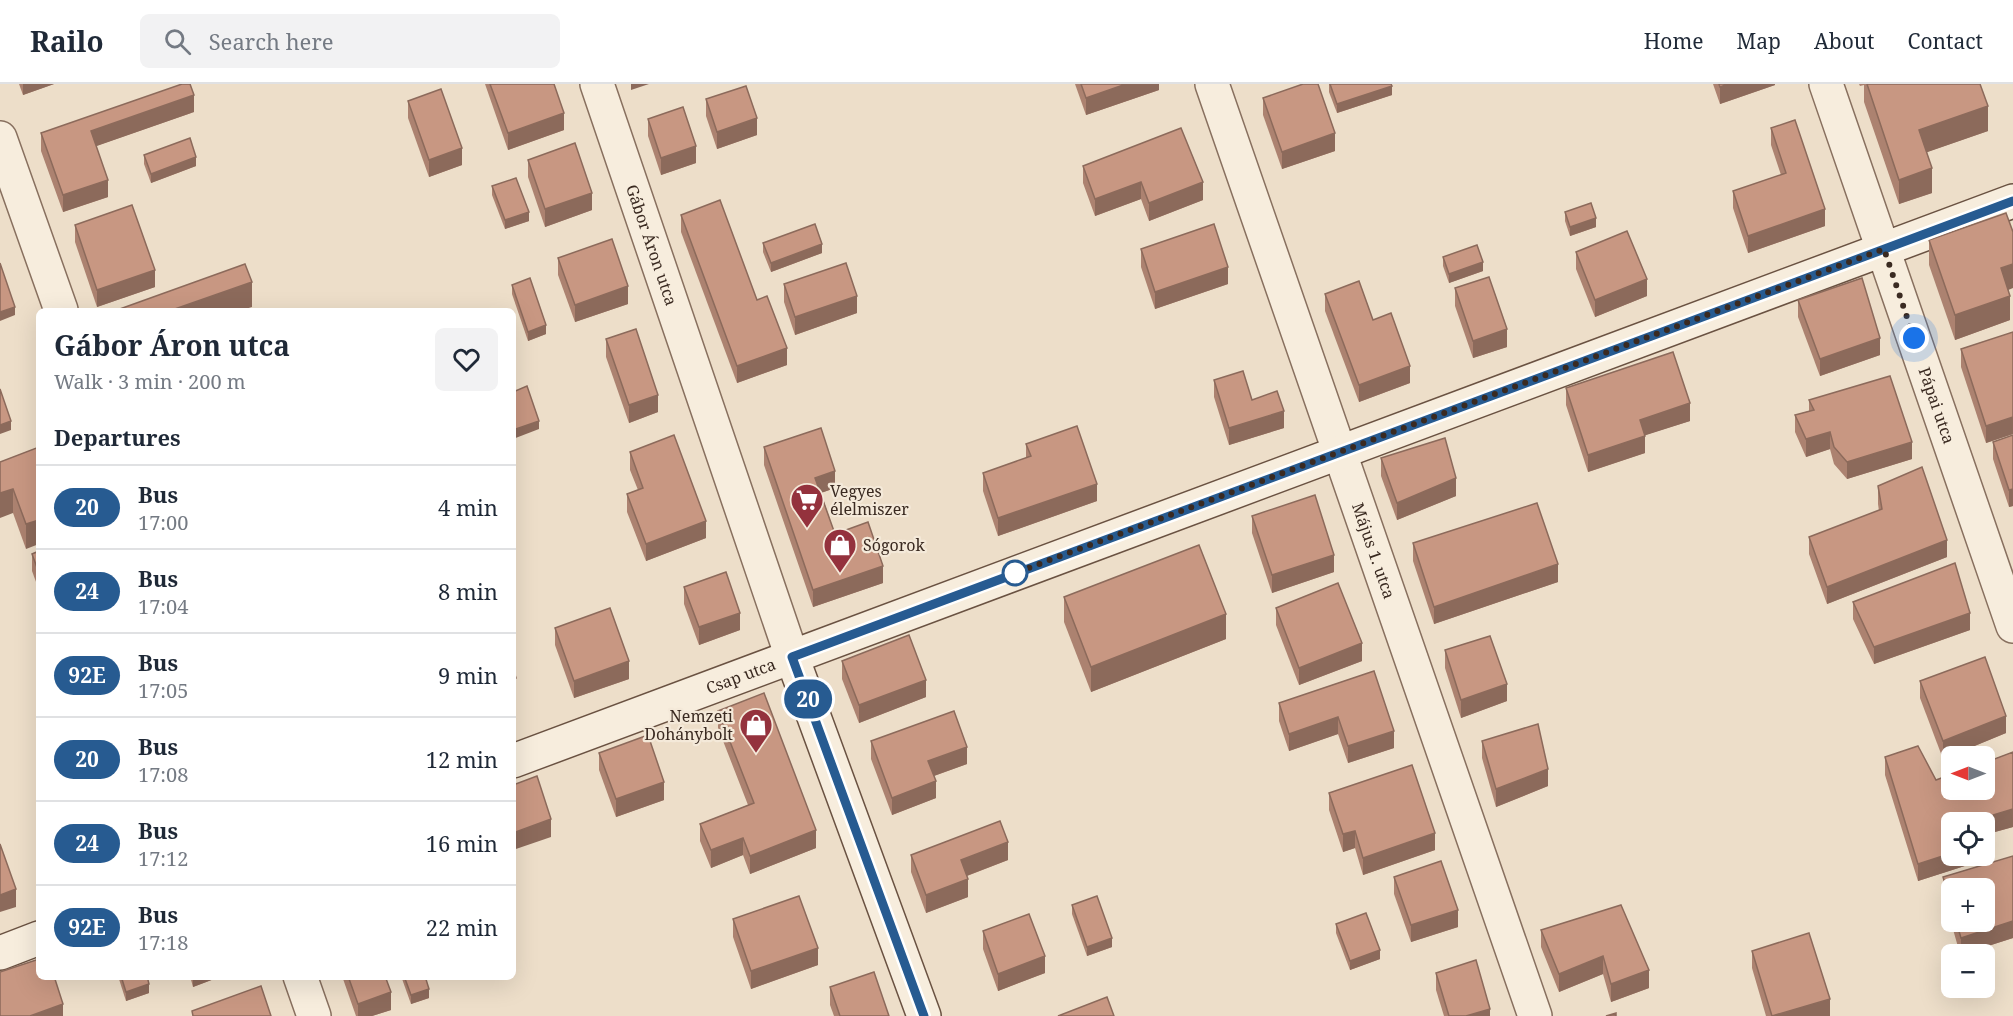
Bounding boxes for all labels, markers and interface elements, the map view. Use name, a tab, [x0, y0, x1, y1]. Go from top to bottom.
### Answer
search box	[140, 14, 560, 68]
text: Railo	[30, 22, 104, 60]
icon: search	[161, 25, 194, 58]
text: Search here	[209, 26, 334, 56]
text: Home	[1644, 27, 1704, 55]
text: Map	[1737, 27, 1781, 55]
text: About	[1814, 27, 1875, 55]
text: Contact	[1908, 27, 1983, 55]
street label: Gábor Áron utca	[621, 182, 683, 308]
your location	[1899, 323, 1929, 353]
text: Gábor Áron utca	[54, 326, 290, 364]
button: heart	[435, 328, 498, 391]
street label: Pápai utca	[1914, 364, 1960, 447]
text: Walk · 3 min · 200 m	[54, 368, 246, 395]
text: Departures	[54, 422, 181, 452]
text: Bus	[138, 479, 178, 509]
place label: Vegyes élelmiszer	[830, 480, 909, 520]
supermarket icon: Vegyes élelmiszer	[789, 482, 825, 529]
text: 4 min	[438, 492, 498, 522]
text: 20	[75, 493, 99, 521]
street label: Május 1. utca	[1347, 500, 1401, 602]
text: 17:00	[138, 509, 188, 536]
shop icon: Sógorok	[822, 527, 858, 574]
place label: Sógorok	[863, 534, 926, 556]
unlabelled marker	[1002, 560, 1028, 586]
text: Bus	[138, 563, 178, 593]
text: 8 min	[438, 576, 498, 606]
text: 24	[75, 577, 99, 605]
text: 17:04	[138, 593, 188, 620]
text: Bus	[138, 647, 178, 677]
street label: Csap utca	[703, 653, 779, 699]
text: 9 min	[438, 660, 498, 690]
text: 92E	[68, 661, 106, 689]
text: 17:05	[138, 677, 188, 704]
line badge: 20	[781, 680, 835, 718]
text: 20	[796, 685, 820, 713]
place label: Nemzeti Dohánybolt	[644, 705, 733, 745]
shop icon: Nemzeti Dohánybolt	[738, 707, 774, 754]
text: Bus	[138, 731, 178, 761]
text: 12 min	[426, 744, 498, 774]
text: 20	[75, 745, 99, 773]
north arrow	[1941, 746, 1995, 800]
map controls	[1941, 746, 1995, 998]
text: 17:08	[138, 761, 188, 788]
button: locate	[1941, 812, 1995, 866]
text: Bus	[138, 815, 178, 845]
text: 16 min	[426, 828, 498, 858]
text: 24	[75, 829, 99, 857]
text: 17:12	[138, 845, 188, 872]
button: +	[1941, 878, 1995, 932]
text: Bus	[138, 899, 178, 929]
text: 22 min	[426, 912, 498, 942]
text: 92E	[68, 913, 106, 941]
text: 17:18	[138, 929, 188, 956]
button: −	[1941, 944, 1995, 998]

